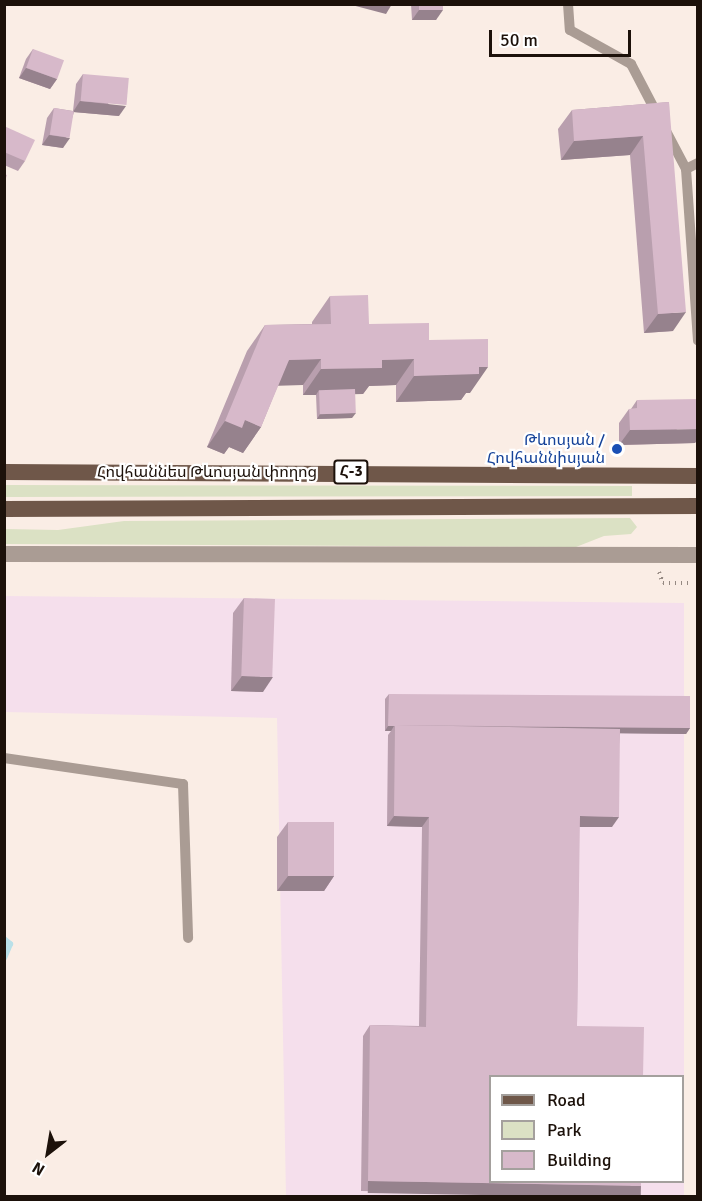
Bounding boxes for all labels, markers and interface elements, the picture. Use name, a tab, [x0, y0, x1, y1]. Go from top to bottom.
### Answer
scale bar	[492, 18, 634, 56]
text: 50 m	[500, 29, 538, 51]
place label: Թևոսյան / Հովհաննիսյան	[487, 430, 605, 468]
marker: Թևոսյան / Հովհաննիսյան	[610, 442, 624, 456]
road number: Հ-3	[333, 460, 369, 484]
street label: Հովհաննես Թևոսյան փողոց	[97, 462, 317, 482]
legend	[489, 1075, 684, 1183]
text: Road	[547, 1089, 586, 1111]
text: Park	[547, 1119, 582, 1141]
north arrow	[18, 1123, 78, 1183]
text: Building	[547, 1149, 611, 1171]
text: N	[29, 1157, 49, 1180]

